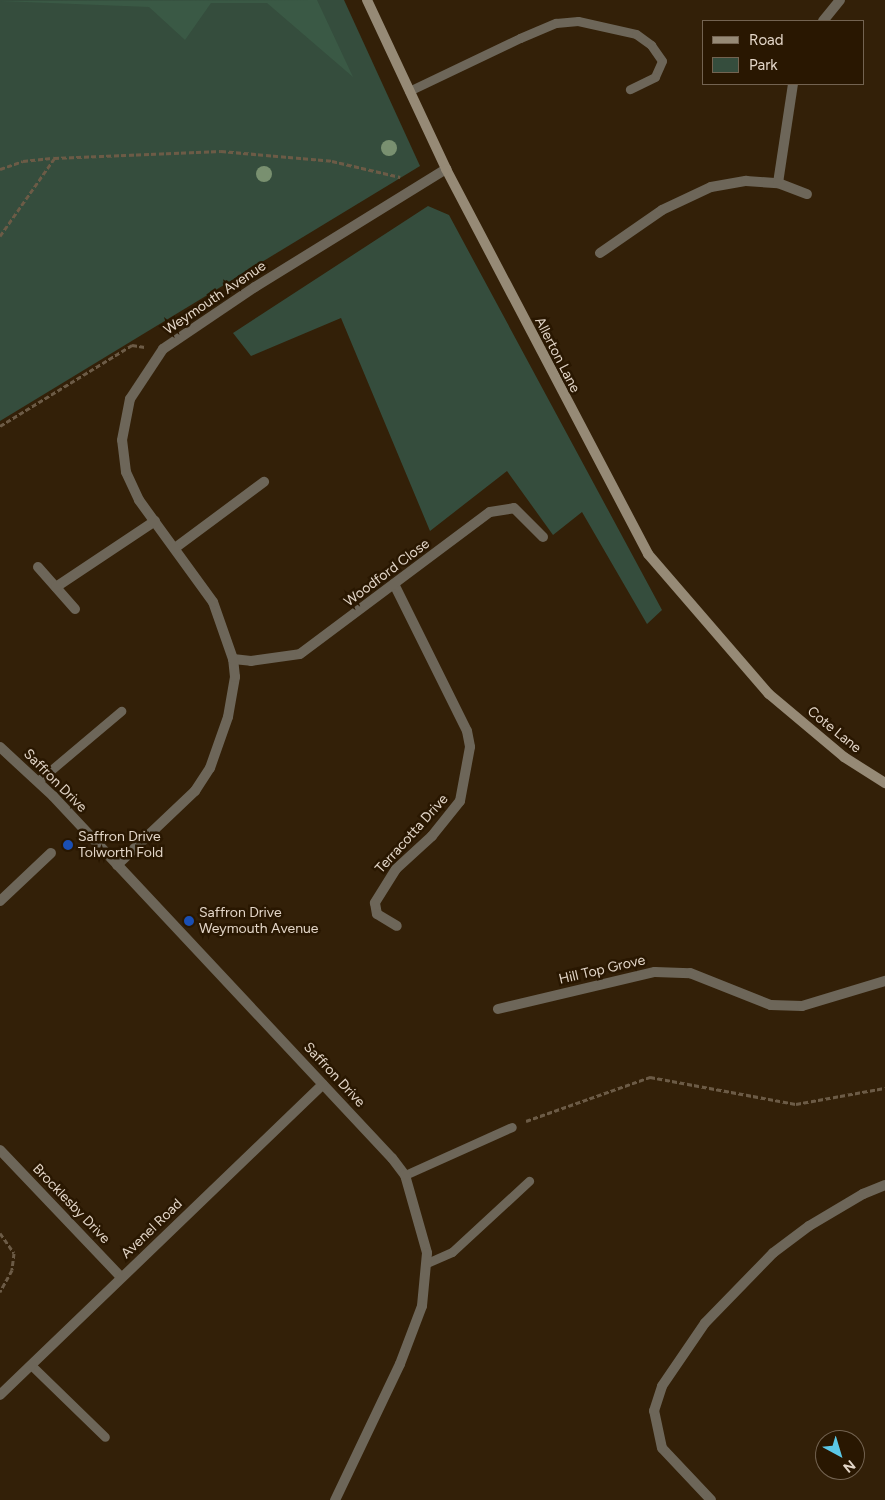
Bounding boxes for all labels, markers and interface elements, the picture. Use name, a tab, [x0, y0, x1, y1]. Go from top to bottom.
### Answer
legend	[702, 20, 865, 85]
text: Road	[749, 31, 784, 49]
text: Park	[749, 56, 778, 74]
street label: Weymouth Avenue	[161, 258, 269, 338]
street label: Allerton Lane	[531, 314, 583, 396]
street label: Woodford Close	[341, 535, 433, 611]
street label: Cote Lane	[804, 703, 864, 757]
street label: Saffron Drive	[20, 746, 90, 816]
street label: Terracotta Drive	[372, 791, 452, 877]
place label: Saffron Drive Tolworth Fold	[78, 829, 163, 862]
marker: Saffron Drive Tolworth Fold	[62, 839, 74, 851]
place label: Saffron Drive Weymouth Avenue	[199, 905, 318, 938]
marker: Saffron Drive Weymouth Avenue	[183, 915, 195, 927]
street label: Hill Top Grove	[557, 952, 647, 988]
street label: Saffron Drive	[300, 1039, 368, 1111]
street label: Brocklesby Drive	[29, 1161, 113, 1247]
street label: Avenel Road	[118, 1196, 186, 1262]
north arrow	[815, 1430, 865, 1480]
text: N	[840, 1456, 859, 1476]

